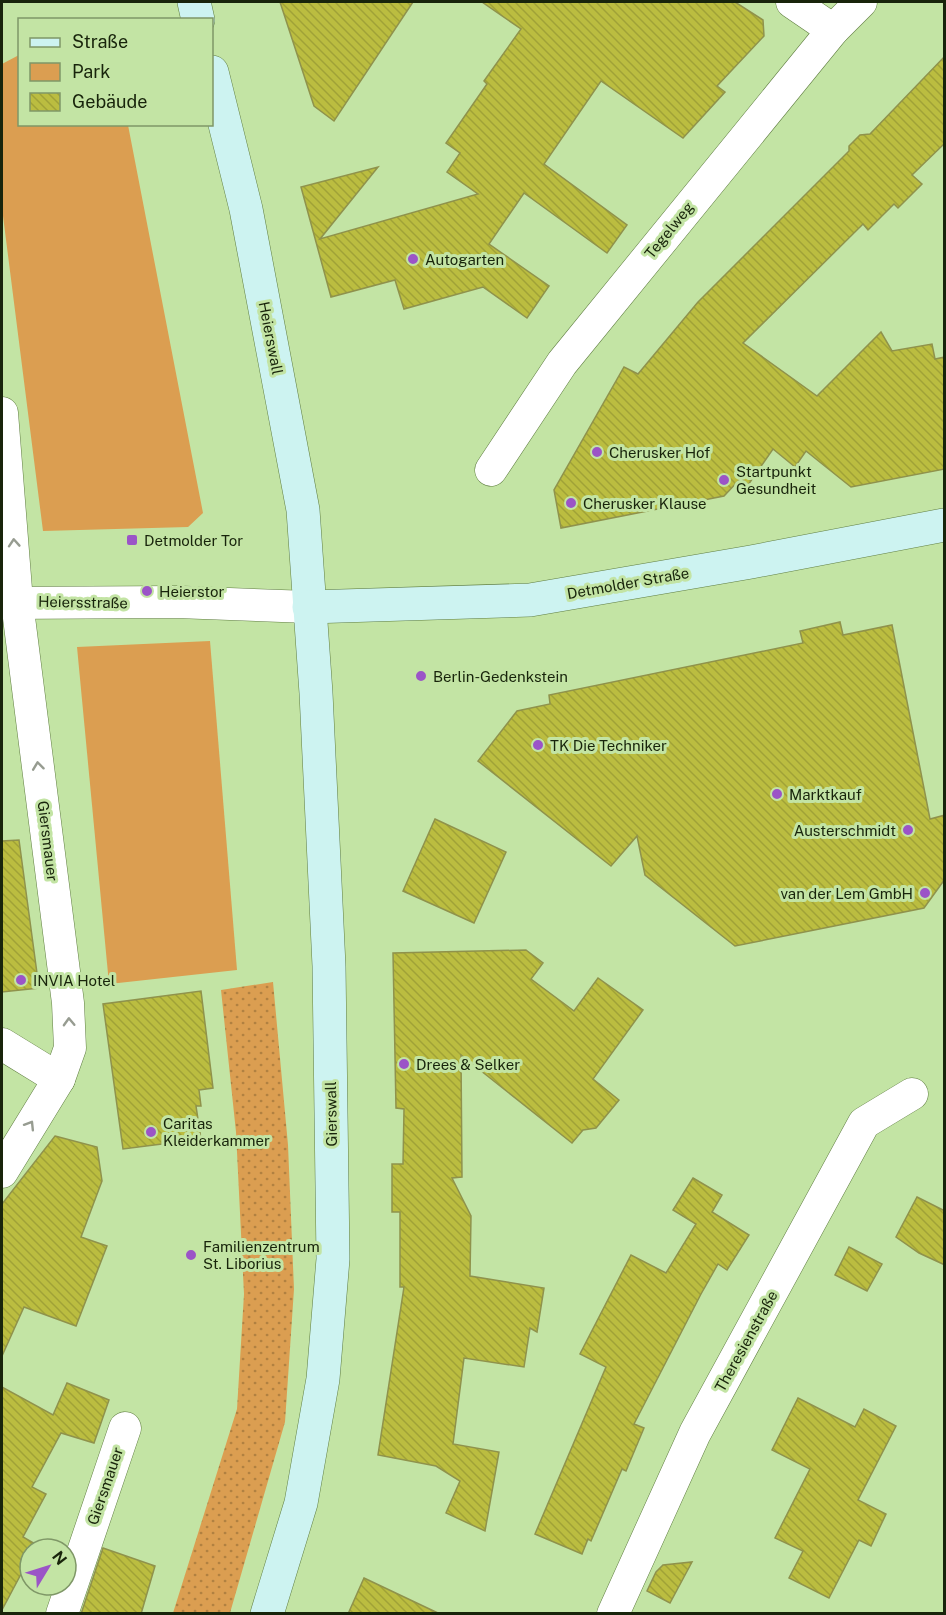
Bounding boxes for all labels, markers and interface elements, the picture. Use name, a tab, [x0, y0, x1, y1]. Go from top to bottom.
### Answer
legend	[18, 18, 213, 126]
text: Straße	[72, 31, 128, 52]
text: Park	[72, 61, 110, 82]
text: Gebäude	[72, 91, 147, 112]
street label: Tegelweg	[641, 198, 697, 262]
place label: Autogarten	[425, 251, 504, 268]
marker: Autogarten	[406, 252, 420, 266]
street label: Heierswall	[256, 300, 286, 376]
place label: Cherusker Hof	[609, 444, 710, 461]
marker: Cherusker Hof	[590, 445, 604, 459]
place label: Startpunkt Gesundheit	[736, 463, 816, 497]
marker: Startpunkt Gesundheit	[717, 473, 731, 487]
place label: Cherusker Klause	[583, 495, 707, 512]
marker: Cherusker Klause	[564, 496, 578, 510]
place label: Detmolder Tor	[144, 532, 243, 549]
marker: Detmolder Tor	[125, 533, 139, 547]
one-way arrow	[7, 539, 20, 548]
street label: Detmolder Straße	[566, 564, 690, 602]
place label: Heierstor	[159, 583, 224, 600]
marker: Heierstor	[140, 584, 154, 598]
street label: Heiersstraße	[38, 593, 128, 611]
place label: Berlin-Gedenkstein	[433, 668, 568, 685]
marker: Berlin-Gedenkstein	[414, 669, 428, 683]
place label: TK Die Techniker	[550, 737, 667, 754]
marker: TK Die Techniker	[531, 738, 545, 752]
one-way arrow	[32, 762, 45, 771]
place label: Marktkauf	[789, 786, 862, 803]
marker: Marktkauf	[770, 787, 784, 801]
street label: Giersmauer	[35, 800, 61, 882]
place label: Austerschmidt	[794, 822, 896, 839]
marker: Austerschmidt	[901, 823, 915, 837]
place label: van der Lem GmbH	[780, 885, 913, 902]
marker: van der Lem GmbH	[918, 886, 932, 900]
place label: INVIA Hotel	[33, 972, 115, 989]
marker: INVIA Hotel	[14, 973, 28, 987]
one-way arrow	[63, 1018, 75, 1027]
place label: Drees & Selker	[416, 1056, 520, 1073]
marker: Drees & Selker	[397, 1057, 411, 1071]
street label: Gierswall	[322, 1081, 340, 1147]
place label: Caritas Kleiderkammer	[163, 1115, 270, 1149]
one-way arrow	[23, 1121, 35, 1131]
marker: Caritas Kleiderkammer	[144, 1125, 158, 1139]
place label: Familienzentrum St. Liborius	[203, 1238, 320, 1272]
marker: Familienzentrum St. Liborius	[184, 1248, 198, 1262]
street label: Theresienstraße	[711, 1287, 781, 1395]
street label: Giersmauer	[84, 1445, 126, 1527]
north arrow	[18, 1537, 78, 1597]
text: N	[48, 1547, 71, 1569]

